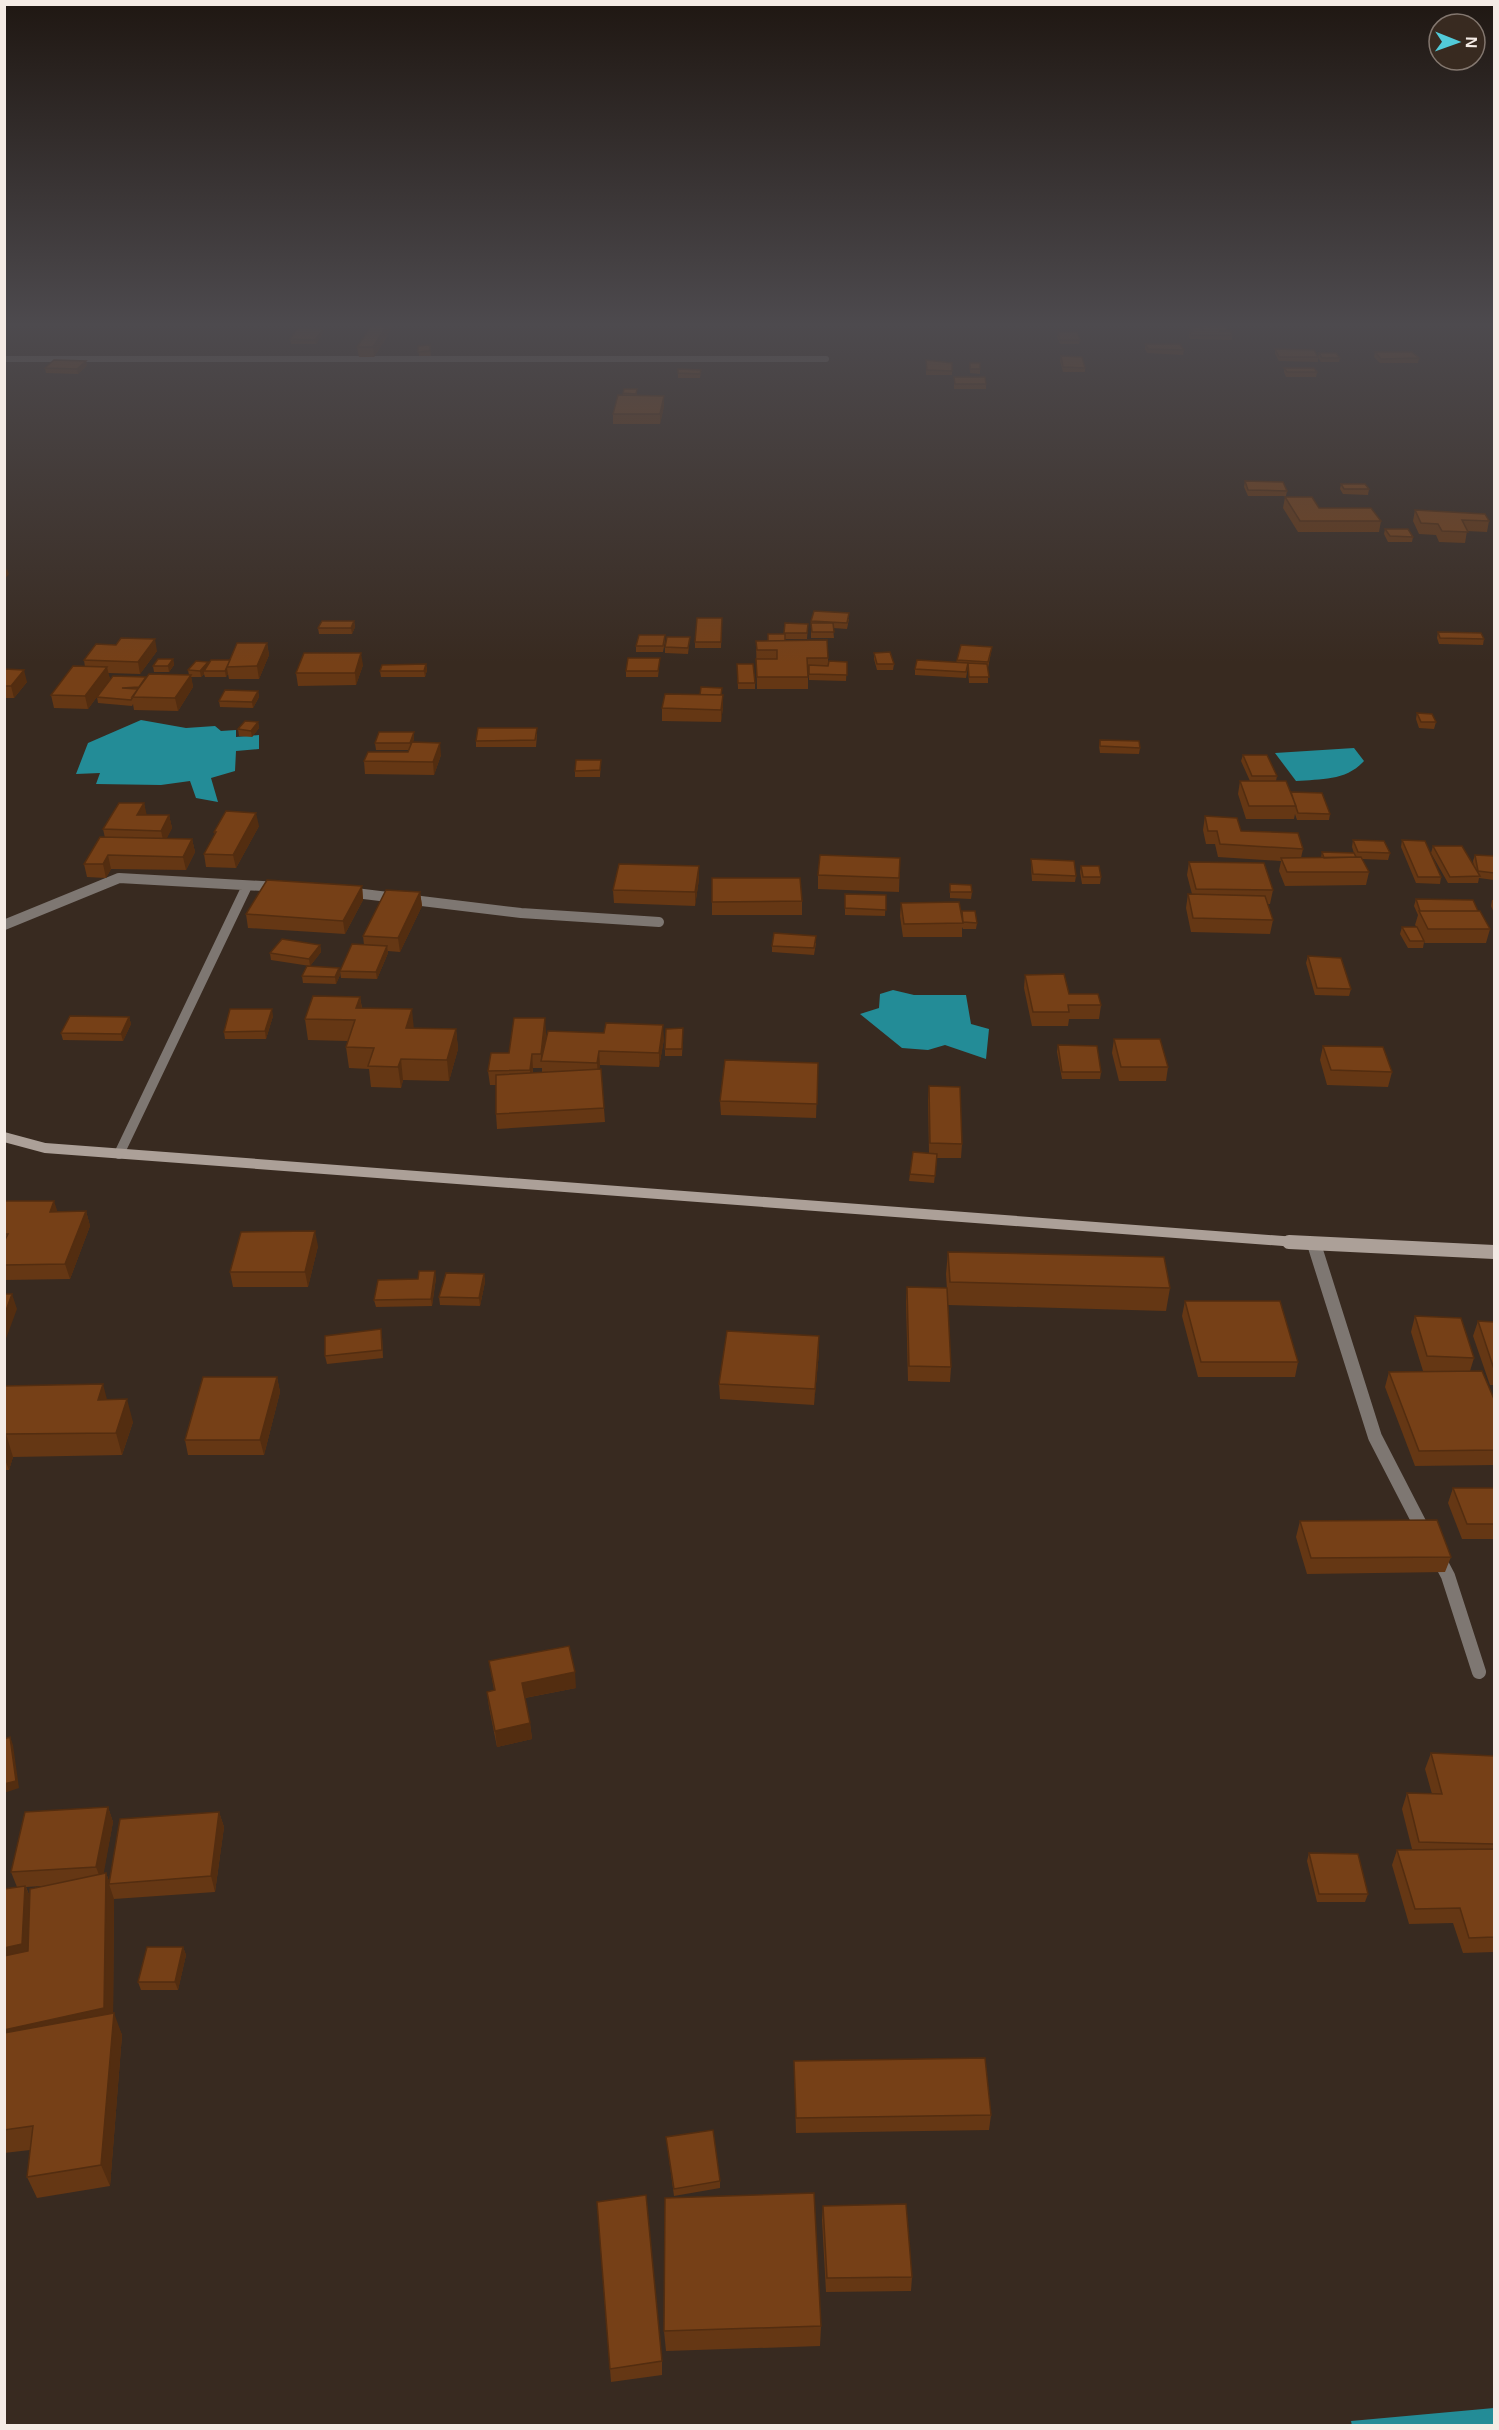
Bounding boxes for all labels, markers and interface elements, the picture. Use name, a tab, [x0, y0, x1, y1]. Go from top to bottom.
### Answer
north arrow	[1427, 12, 1487, 72]
text: N	[1463, 36, 1480, 48]

